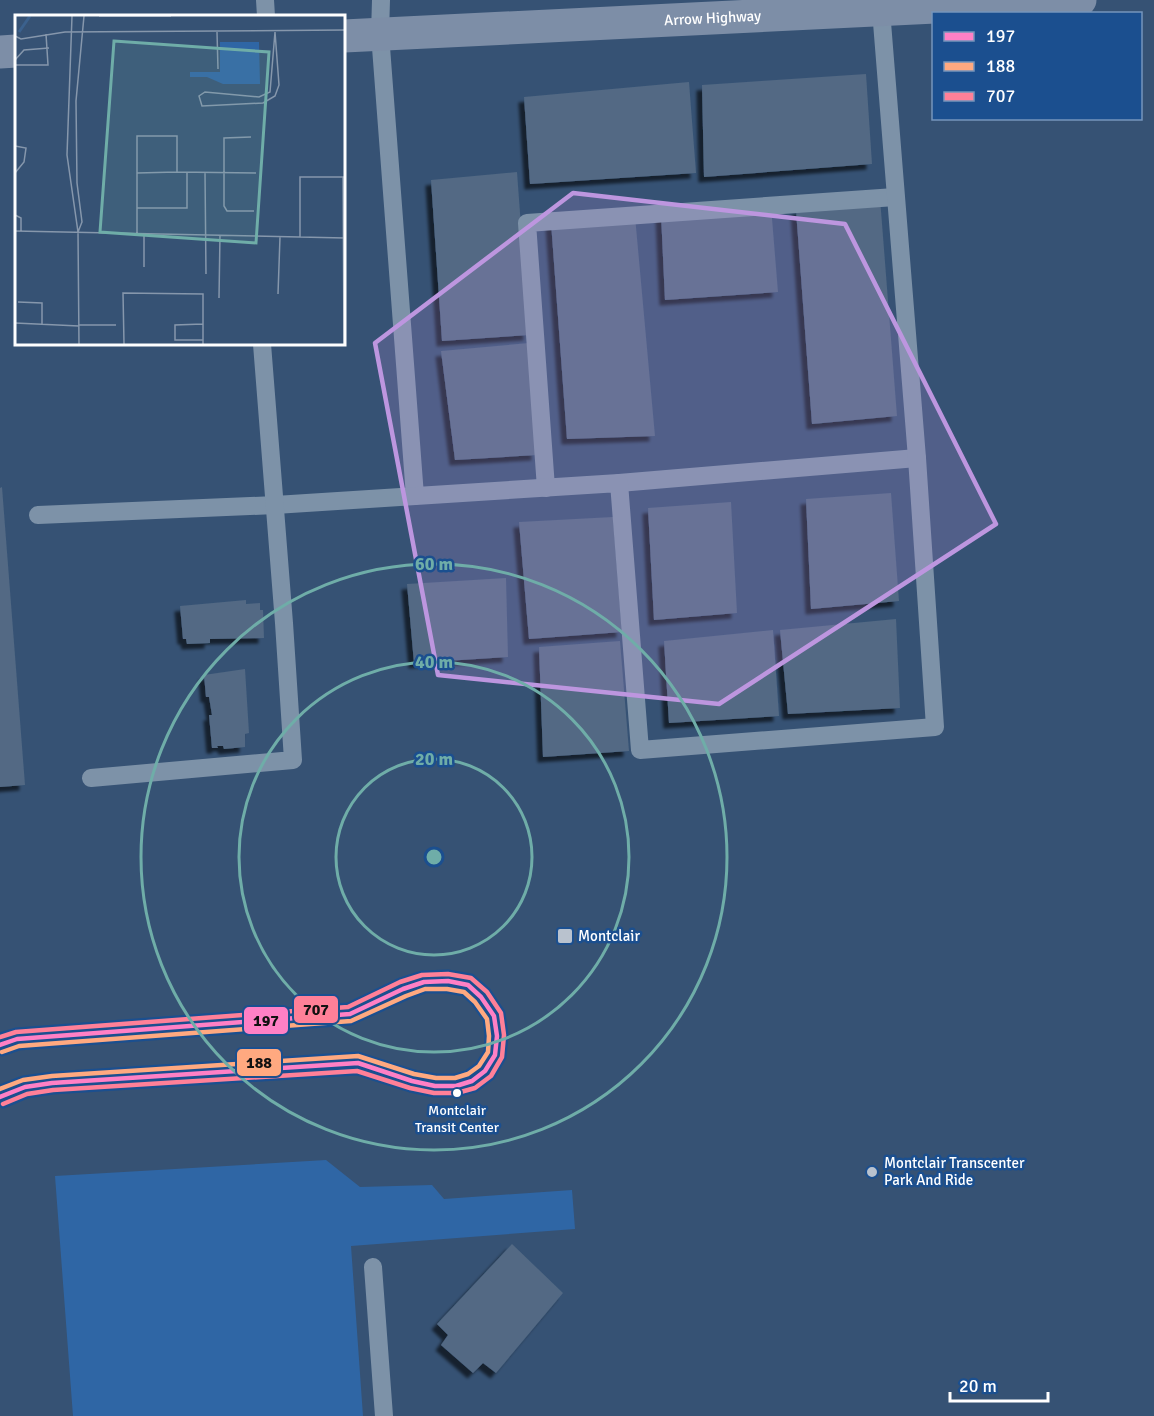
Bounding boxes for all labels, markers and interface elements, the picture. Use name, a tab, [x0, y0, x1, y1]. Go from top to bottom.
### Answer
street label: Arrow Highway	[664, 7, 761, 29]
legend	[932, 12, 1142, 120]
inset map	[15, 15, 345, 345]
text: 197	[986, 25, 1015, 47]
text: 188	[986, 55, 1015, 77]
text: 707	[986, 85, 1015, 107]
text: 60 m	[415, 553, 453, 575]
text: 40 m	[415, 651, 453, 673]
text: 20 m	[415, 748, 453, 770]
centre of rings	[424, 847, 444, 867]
marker: Montclair	[556, 927, 574, 945]
place label: Montclair	[578, 927, 640, 945]
line badge: 707	[293, 995, 339, 1024]
text: 707	[303, 1000, 329, 1020]
line badge: 197	[243, 1006, 289, 1035]
text: 197	[253, 1011, 279, 1031]
line badge: 188	[236, 1048, 282, 1077]
text: 188	[246, 1053, 272, 1073]
marker: Montclair Transit Center	[451, 1087, 463, 1099]
place label: Montclair Transit Center	[415, 1102, 500, 1136]
place label: Montclair Transcenter Park And Ride	[884, 1154, 1025, 1189]
marker: Montclair Transcenter Park And Ride	[865, 1165, 879, 1179]
scale bar	[950, 1365, 1048, 1403]
text: 20 m	[959, 1375, 997, 1397]

